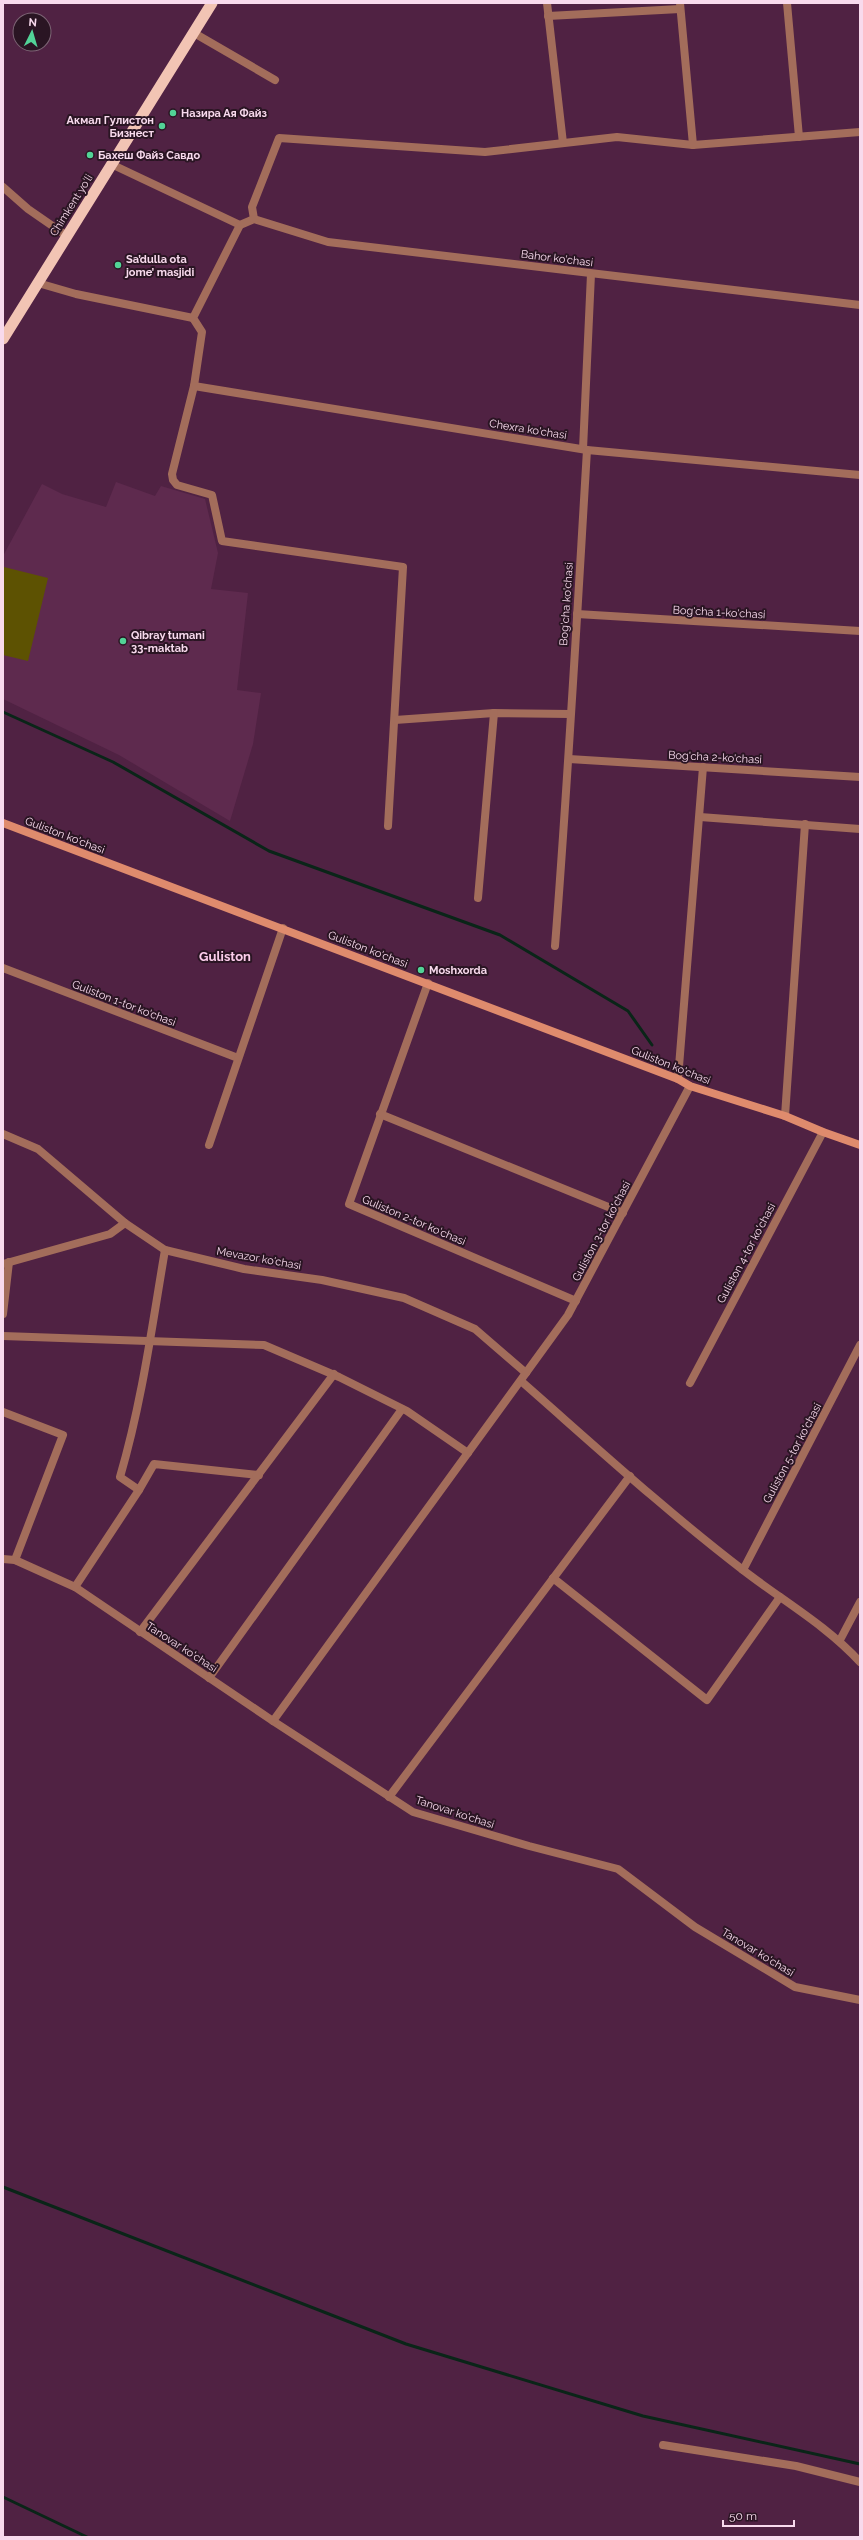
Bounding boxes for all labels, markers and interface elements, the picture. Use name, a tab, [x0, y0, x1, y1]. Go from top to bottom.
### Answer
north arrow	[12, 12, 52, 52]
text: N	[28, 16, 38, 29]
place label: Назира Ая Файз	[181, 107, 268, 120]
marker: Назира Ая Файз	[168, 108, 178, 118]
place label: Акмал Гулистон Бизнест	[67, 114, 155, 140]
marker: Акмал Гулистон Бизнест	[157, 121, 167, 131]
place label: Бахеш Файз Савдо	[98, 149, 200, 162]
marker: Бахеш Файз Савдо	[85, 150, 95, 160]
street label: Chimkent yo‘li	[47, 172, 96, 239]
street label: Bahor ko'chasi	[520, 248, 594, 269]
place label: Sa’dulla ota jome’ masjidi	[124, 253, 194, 279]
marker: Sa’dulla ota jome’ masjidi	[113, 260, 123, 270]
street label: Chexra ko'chasi	[488, 417, 568, 442]
street label: Bog'cha ko'chasi	[557, 562, 576, 646]
street label: Bog'cha 1-ko'chasi	[672, 604, 766, 621]
place label: Qibray tumani 33-maktab	[131, 629, 205, 655]
marker: Qibray tumani 33-maktab	[118, 636, 128, 646]
street label: Bog'cha 2-ko'chasi	[668, 749, 762, 766]
street label: Guliston ko'chasi	[23, 814, 107, 857]
street label: Guliston ko'chasi	[326, 928, 410, 971]
district label: Guliston	[199, 949, 251, 964]
place label: Moshxorda	[429, 964, 487, 977]
marker: Moshxorda	[416, 965, 426, 975]
street label: Guliston 1-tor ko'chasi	[70, 978, 178, 1029]
street label: Guliston ko'chasi	[629, 1044, 712, 1087]
street label: Guliston 3-tor ko'chasi	[570, 1179, 633, 1283]
street label: Guliston 2-tor ko'chasi	[360, 1193, 468, 1248]
street label: Guliston 4-tor ko'chasi	[715, 1201, 778, 1306]
street label: Mevazor ko'chasi	[216, 1245, 302, 1272]
street label: Guliston 5-tor ko'chasi	[761, 1401, 824, 1505]
street label: Tanovar ko'chasi	[144, 1620, 220, 1675]
street label: Tanovar ko'chasi	[414, 1794, 496, 1831]
street label: Tanovar ko'chasi	[719, 1926, 796, 1979]
scale bar	[723, 2502, 794, 2528]
text: 50 m	[729, 2509, 757, 2523]

